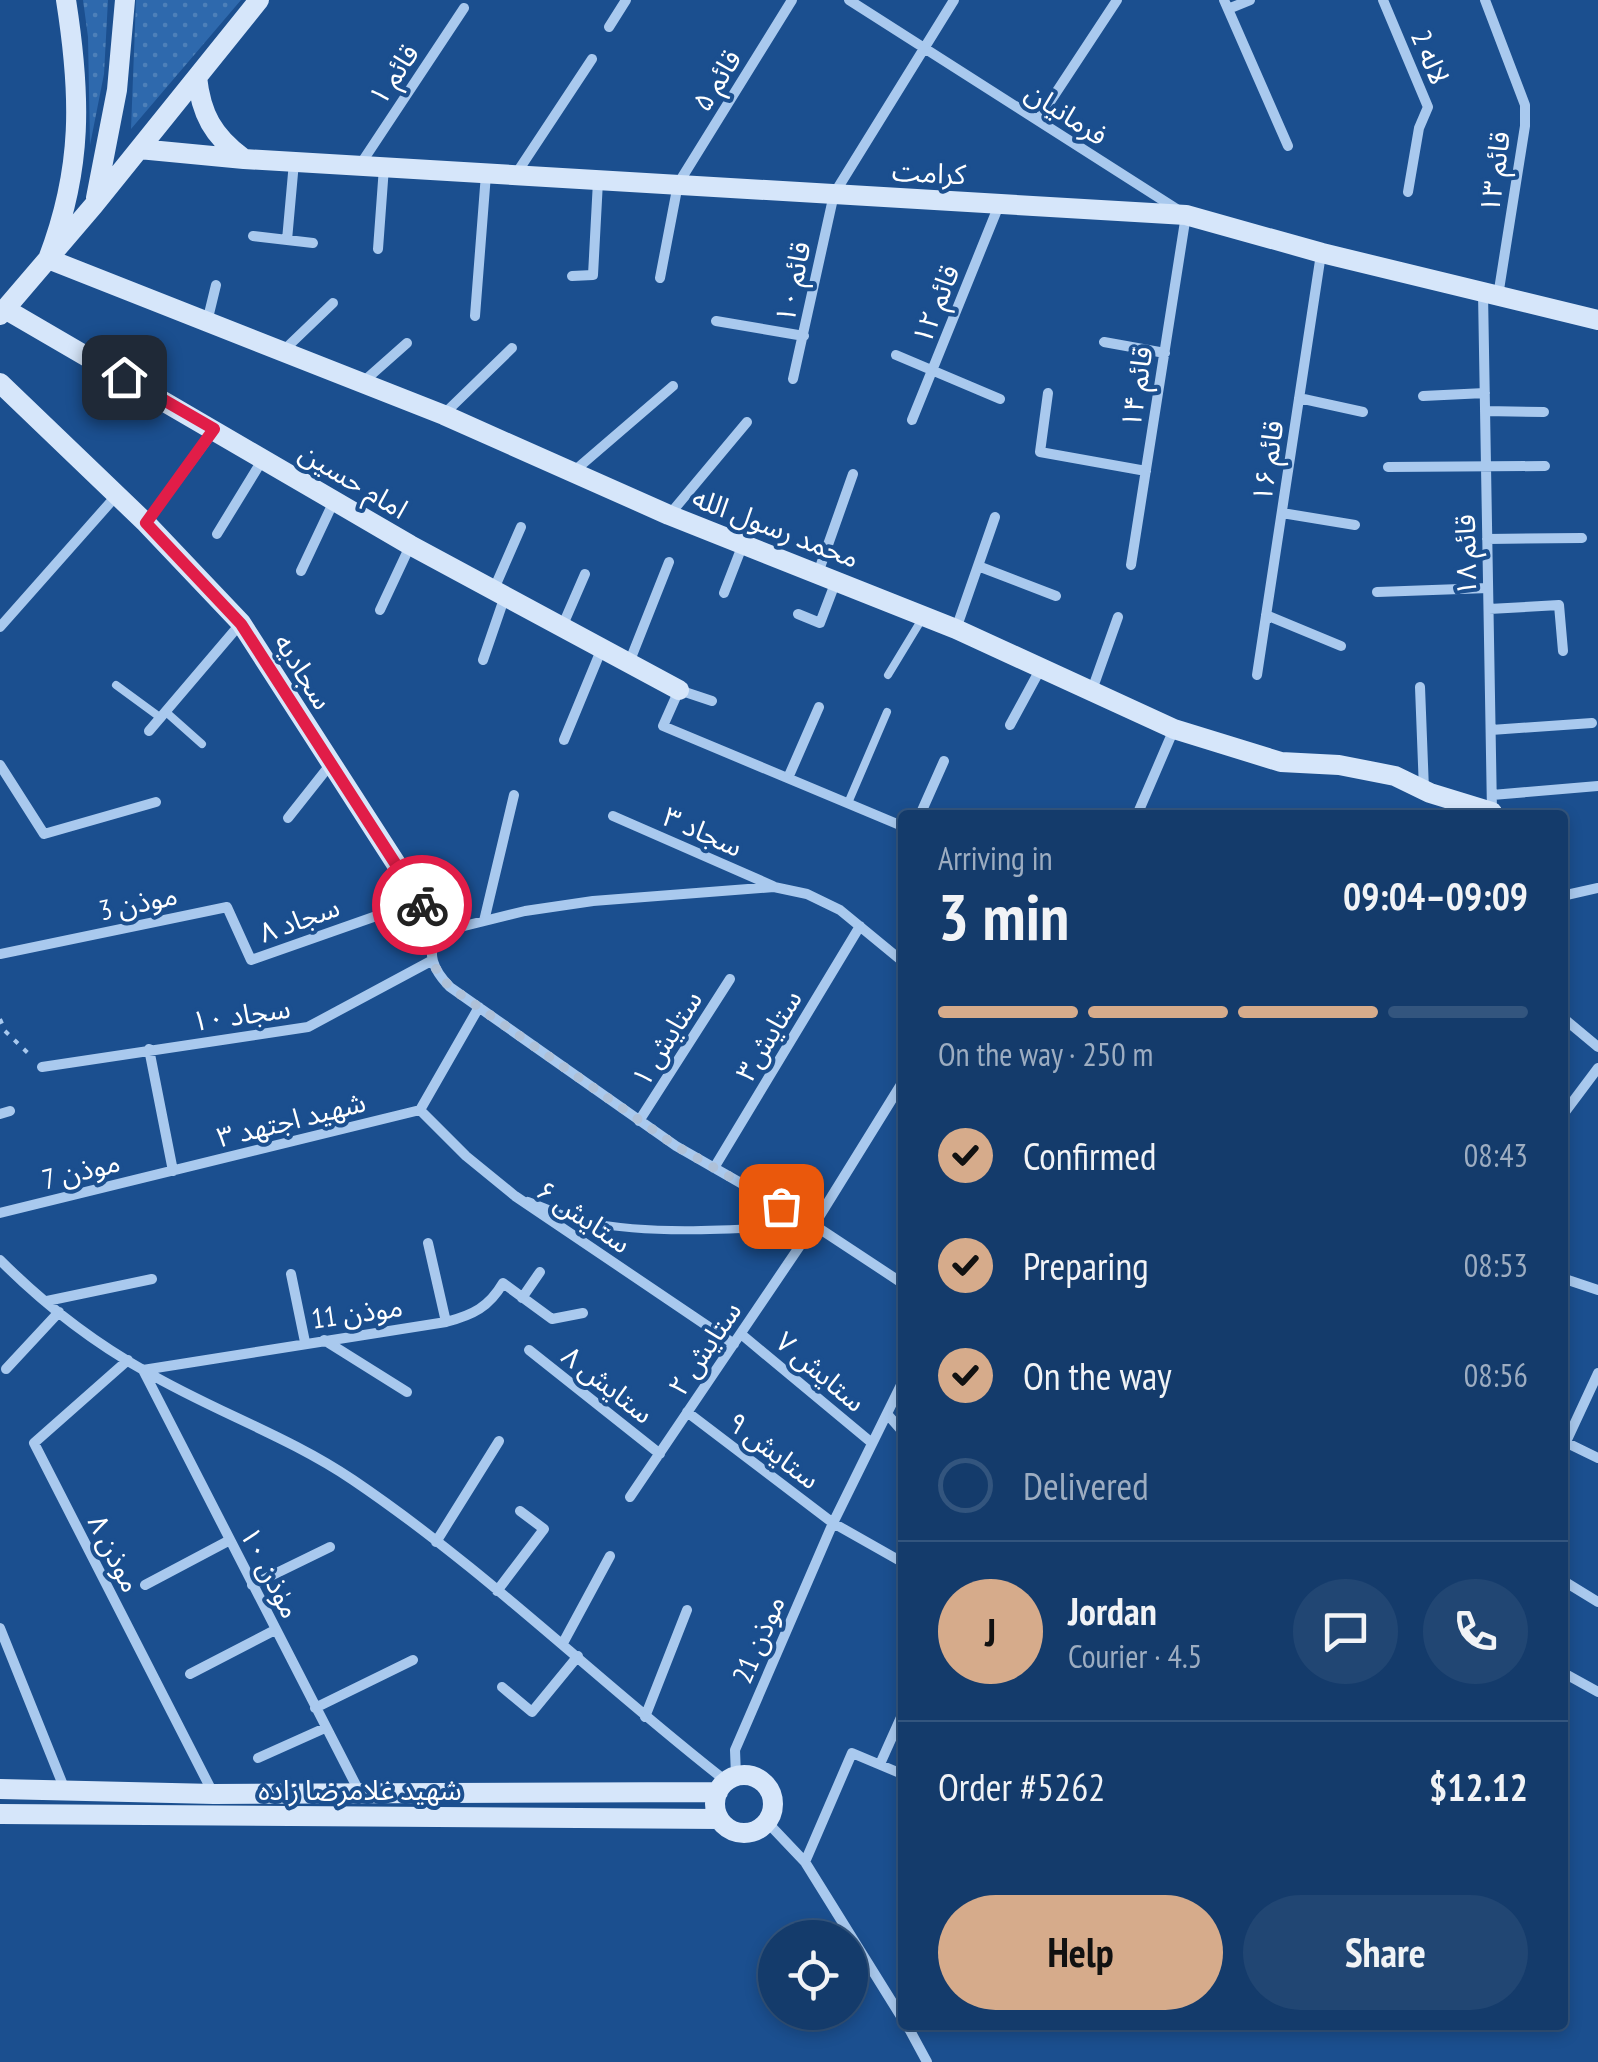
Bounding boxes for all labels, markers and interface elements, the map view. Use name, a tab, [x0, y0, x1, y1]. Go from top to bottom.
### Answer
street label: لاله 2	[1403, 24, 1459, 90]
street label: قائم ۱	[359, 36, 430, 114]
street label: قائم ۵	[683, 42, 753, 120]
street label: فرمانیان	[1019, 73, 1115, 153]
street label: قائم ۱۳	[1470, 129, 1522, 216]
street label: کرامت	[891, 152, 967, 192]
street label: قائم ۱۰	[765, 238, 823, 327]
street label: قائم ۱۲	[903, 259, 971, 350]
pin	[82, 335, 167, 420]
street label: قائم ۱۴	[1111, 344, 1165, 431]
icon: home	[97, 350, 152, 405]
street label: قائم ۱۶	[1242, 418, 1296, 505]
street label: امام حسین	[291, 433, 415, 529]
street label: محمد رسول الله	[687, 478, 865, 576]
street label: قائم ۱۸	[1446, 514, 1488, 596]
street label: سجادیه	[266, 626, 342, 716]
street label: سجاد ۳	[657, 797, 749, 865]
text: Arriving in	[938, 837, 1053, 879]
courier	[372, 855, 472, 955]
text: 09:04–09:09	[1343, 871, 1528, 920]
text: 3 min	[938, 874, 1069, 958]
street label: موذن 3	[96, 876, 180, 928]
icon: bike	[395, 878, 450, 933]
street label: سجاد ۸	[254, 887, 344, 951]
street label: ستایش۳	[726, 982, 810, 1088]
street label: ستایش ۱	[622, 983, 710, 1093]
street label: سجاد ۱۰	[189, 989, 293, 1039]
text: On the way · 250 m	[938, 1033, 1153, 1075]
street label: شهید اجتهد ۳	[213, 1083, 369, 1155]
icon: check	[938, 1128, 993, 1183]
text: Confirmed	[1023, 1131, 1156, 1180]
text: 08:43	[1464, 1134, 1528, 1176]
street label: موذن 7	[38, 1142, 124, 1198]
pin	[739, 1164, 824, 1249]
street label: ستایش ۶	[530, 1171, 638, 1261]
icon: bag	[754, 1179, 809, 1234]
icon: check	[938, 1238, 993, 1293]
text: Preparing	[1023, 1241, 1149, 1290]
text: 08:53	[1464, 1244, 1528, 1286]
street label: موذن 11	[309, 1287, 405, 1337]
street label: ستایش ۲	[659, 1294, 749, 1402]
street label: ستایش ۷	[768, 1323, 874, 1419]
street label: ستایش ۸	[555, 1337, 661, 1431]
icon: check	[938, 1348, 993, 1403]
text: On the way	[1023, 1351, 1171, 1400]
text: 08:56	[1464, 1354, 1528, 1396]
street label: ستایش ۹	[720, 1403, 828, 1497]
text: Delivered	[1023, 1461, 1149, 1510]
street label: موذن ۸	[80, 1508, 150, 1598]
street label: موٰذن ۱۰	[232, 1520, 310, 1624]
button: chat	[1293, 1579, 1398, 1684]
button: phone	[1423, 1579, 1528, 1684]
text: Jordan	[1068, 1586, 1157, 1635]
street label: موذن 21	[723, 1590, 793, 1688]
text: J	[985, 1607, 996, 1656]
text: Courier · 4.5	[1068, 1635, 1202, 1677]
text: Order #5262	[938, 1762, 1105, 1811]
text: $12.12	[1429, 1762, 1528, 1811]
street label: شهید غلامرضا زاده	[258, 1771, 462, 1808]
button: Help	[938, 1895, 1223, 2010]
button: Share	[1243, 1895, 1528, 2010]
map controls	[758, 1920, 868, 2030]
button: locate	[758, 1920, 868, 2030]

